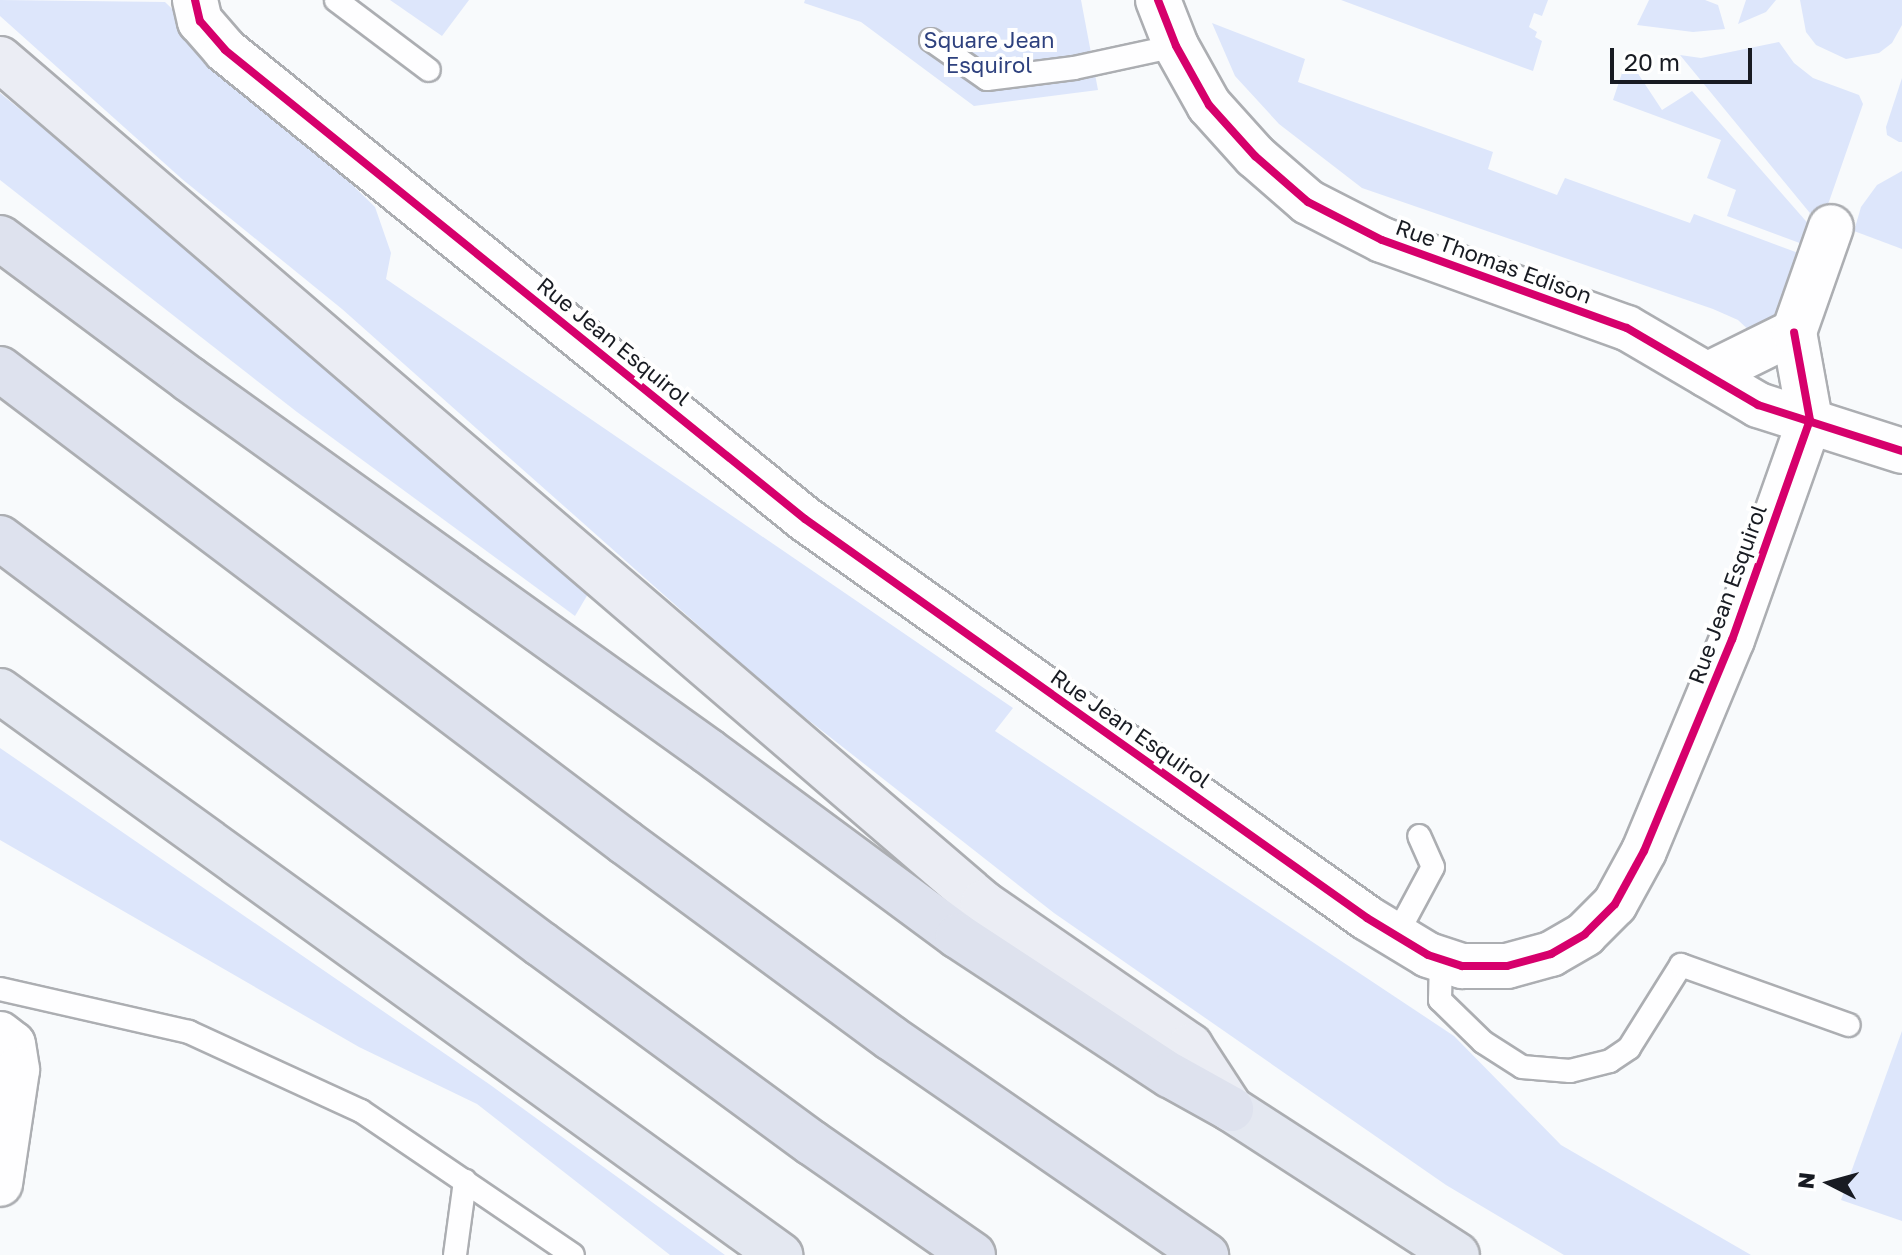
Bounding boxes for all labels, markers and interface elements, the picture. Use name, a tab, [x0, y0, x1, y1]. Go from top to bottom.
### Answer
park label: Square Jean Esquirol	[924, 26, 1054, 78]
scale bar	[1614, 32, 1756, 82]
text: 20 m	[1624, 47, 1680, 76]
street label: Rue Thomas Edison	[1392, 213, 1596, 309]
street label: Rue Jean Esquirol	[532, 271, 696, 411]
street label: Rue Jean Esquirol	[1682, 501, 1772, 687]
street label: Rue Jean Esquirol	[1046, 663, 1216, 793]
north arrow	[1790, 1143, 1870, 1223]
text: N	[1791, 1171, 1820, 1190]

